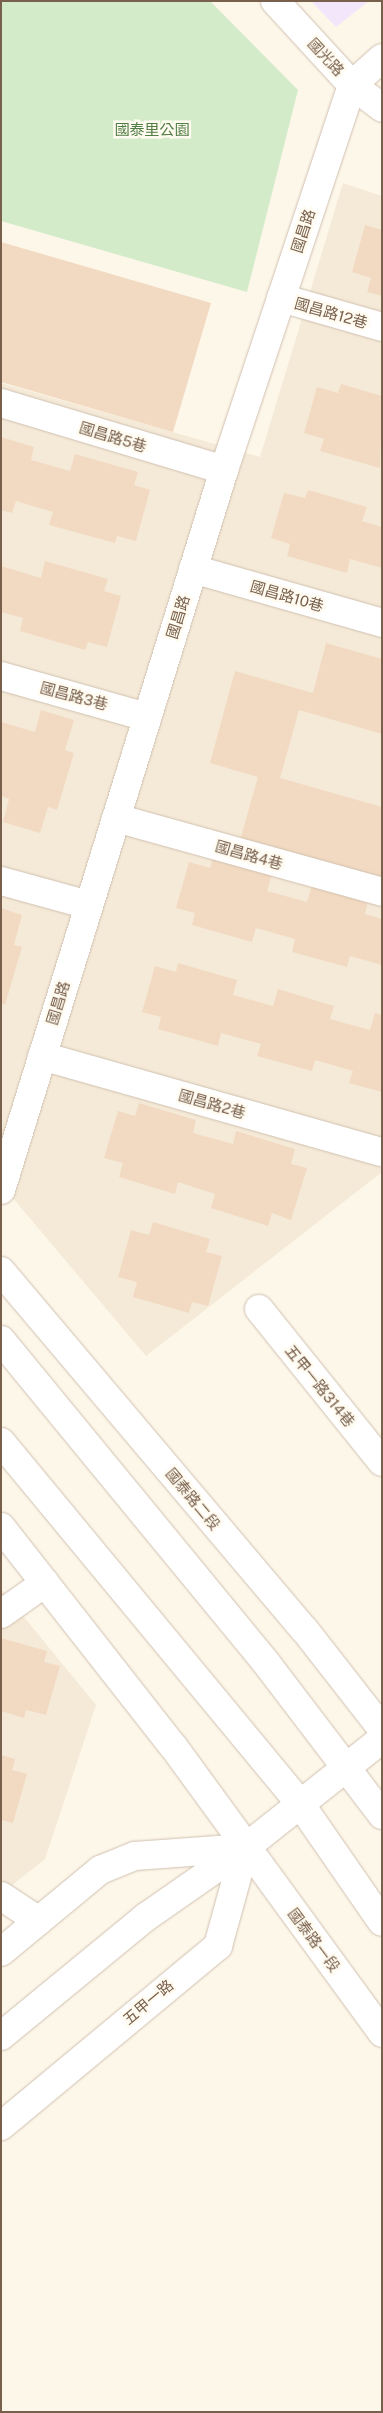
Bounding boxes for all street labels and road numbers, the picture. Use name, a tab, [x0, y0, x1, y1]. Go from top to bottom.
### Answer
street label: 國光路	[304, 34, 348, 80]
street label: 國昌路	[287, 207, 319, 255]
street label: 國昌路12巷	[292, 294, 370, 332]
street label: 國昌路5巷	[77, 418, 149, 456]
street label: 國昌路10巷	[248, 577, 326, 615]
street label: 國昌路	[163, 593, 193, 641]
street label: 國昌路3巷	[38, 678, 110, 714]
street label: 國昌路4巷	[213, 837, 285, 873]
street label: 國昌路	[43, 979, 73, 1027]
street label: 國昌路2巷	[176, 1086, 248, 1122]
street label: 五甲一路314巷	[282, 1341, 358, 1431]
street label: 國泰路二段	[162, 1464, 224, 1534]
street label: 國泰路一段	[284, 1905, 344, 1975]
street label: 五甲一路	[119, 1976, 177, 2028]

